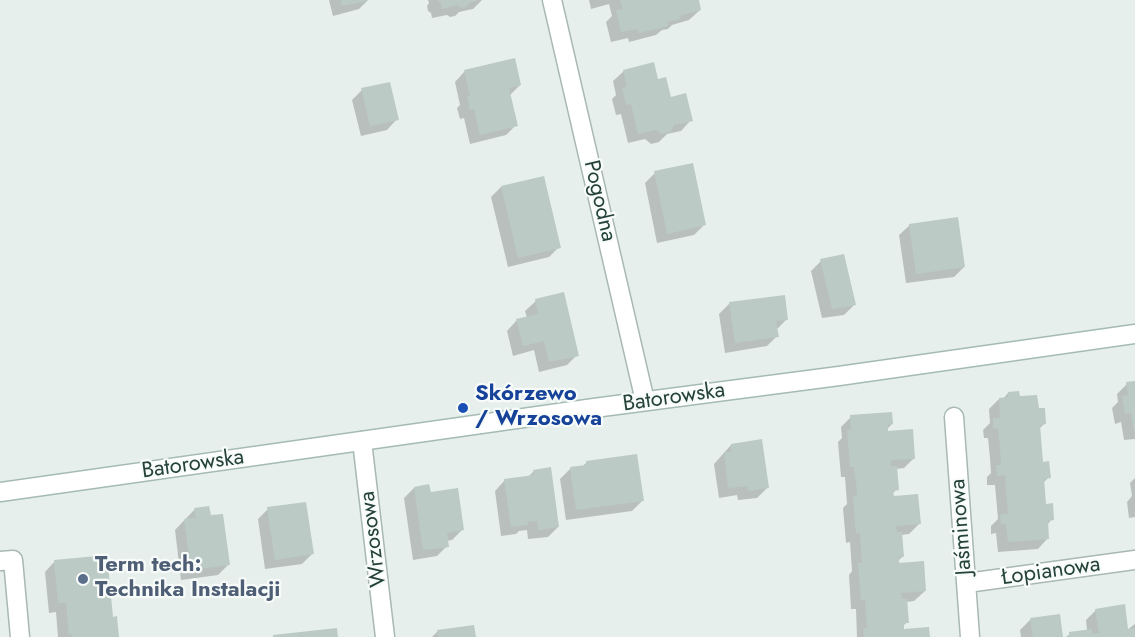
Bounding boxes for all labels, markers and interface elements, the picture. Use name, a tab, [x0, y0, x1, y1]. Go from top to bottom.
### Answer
street label: Pogodna	[577, 158, 621, 244]
street label: Batorowska	[621, 378, 727, 418]
place label: Skórzewo / Wrzosowa	[475, 382, 602, 434]
marker: Skórzewo / Wrzosowa	[456, 401, 470, 415]
street label: Batorowska	[140, 445, 246, 485]
street label: Jaśminowa	[945, 478, 979, 576]
street label: Wrzosowa	[355, 490, 393, 588]
street label: Łopianowa	[1000, 552, 1102, 592]
place label: Term tech: Technika Instalacji	[95, 553, 280, 604]
marker: Term tech: Technika Instalacji	[76, 572, 90, 586]

